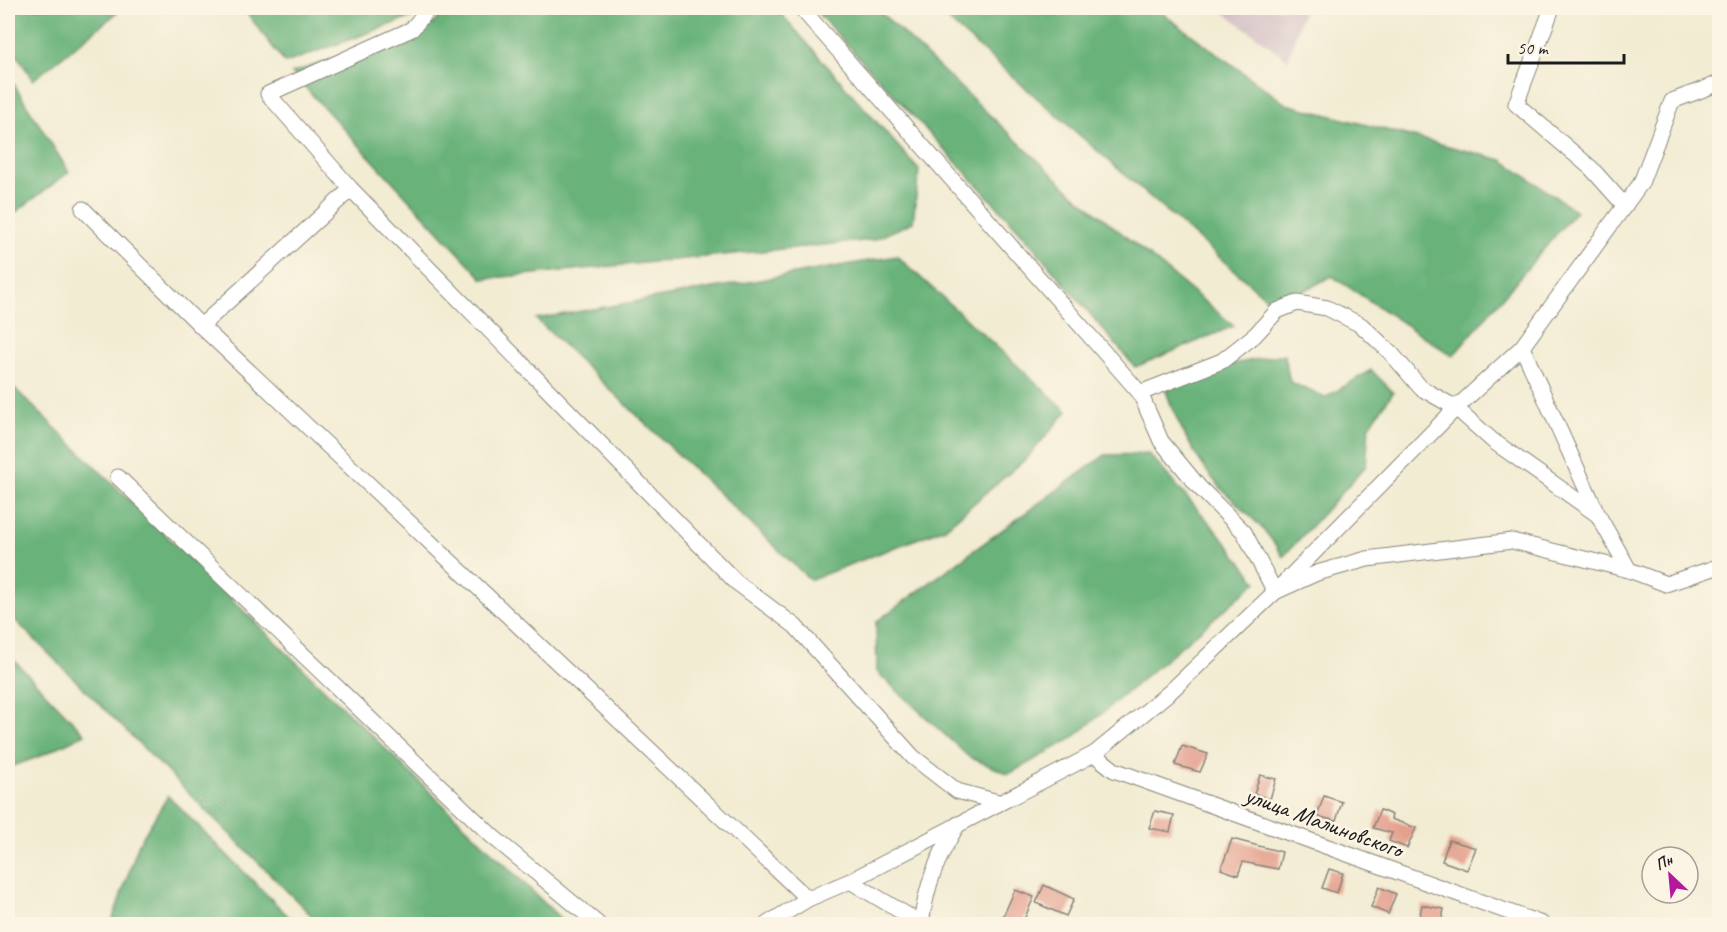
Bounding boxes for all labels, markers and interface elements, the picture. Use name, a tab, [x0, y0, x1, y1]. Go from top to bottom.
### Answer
scale bar	[1508, 27, 1624, 65]
text: 50 m	[1517, 37, 1550, 59]
street label: улица Малиновского	[1239, 779, 1409, 865]
north arrow	[1640, 845, 1700, 905]
text: Пн	[1652, 849, 1677, 875]

